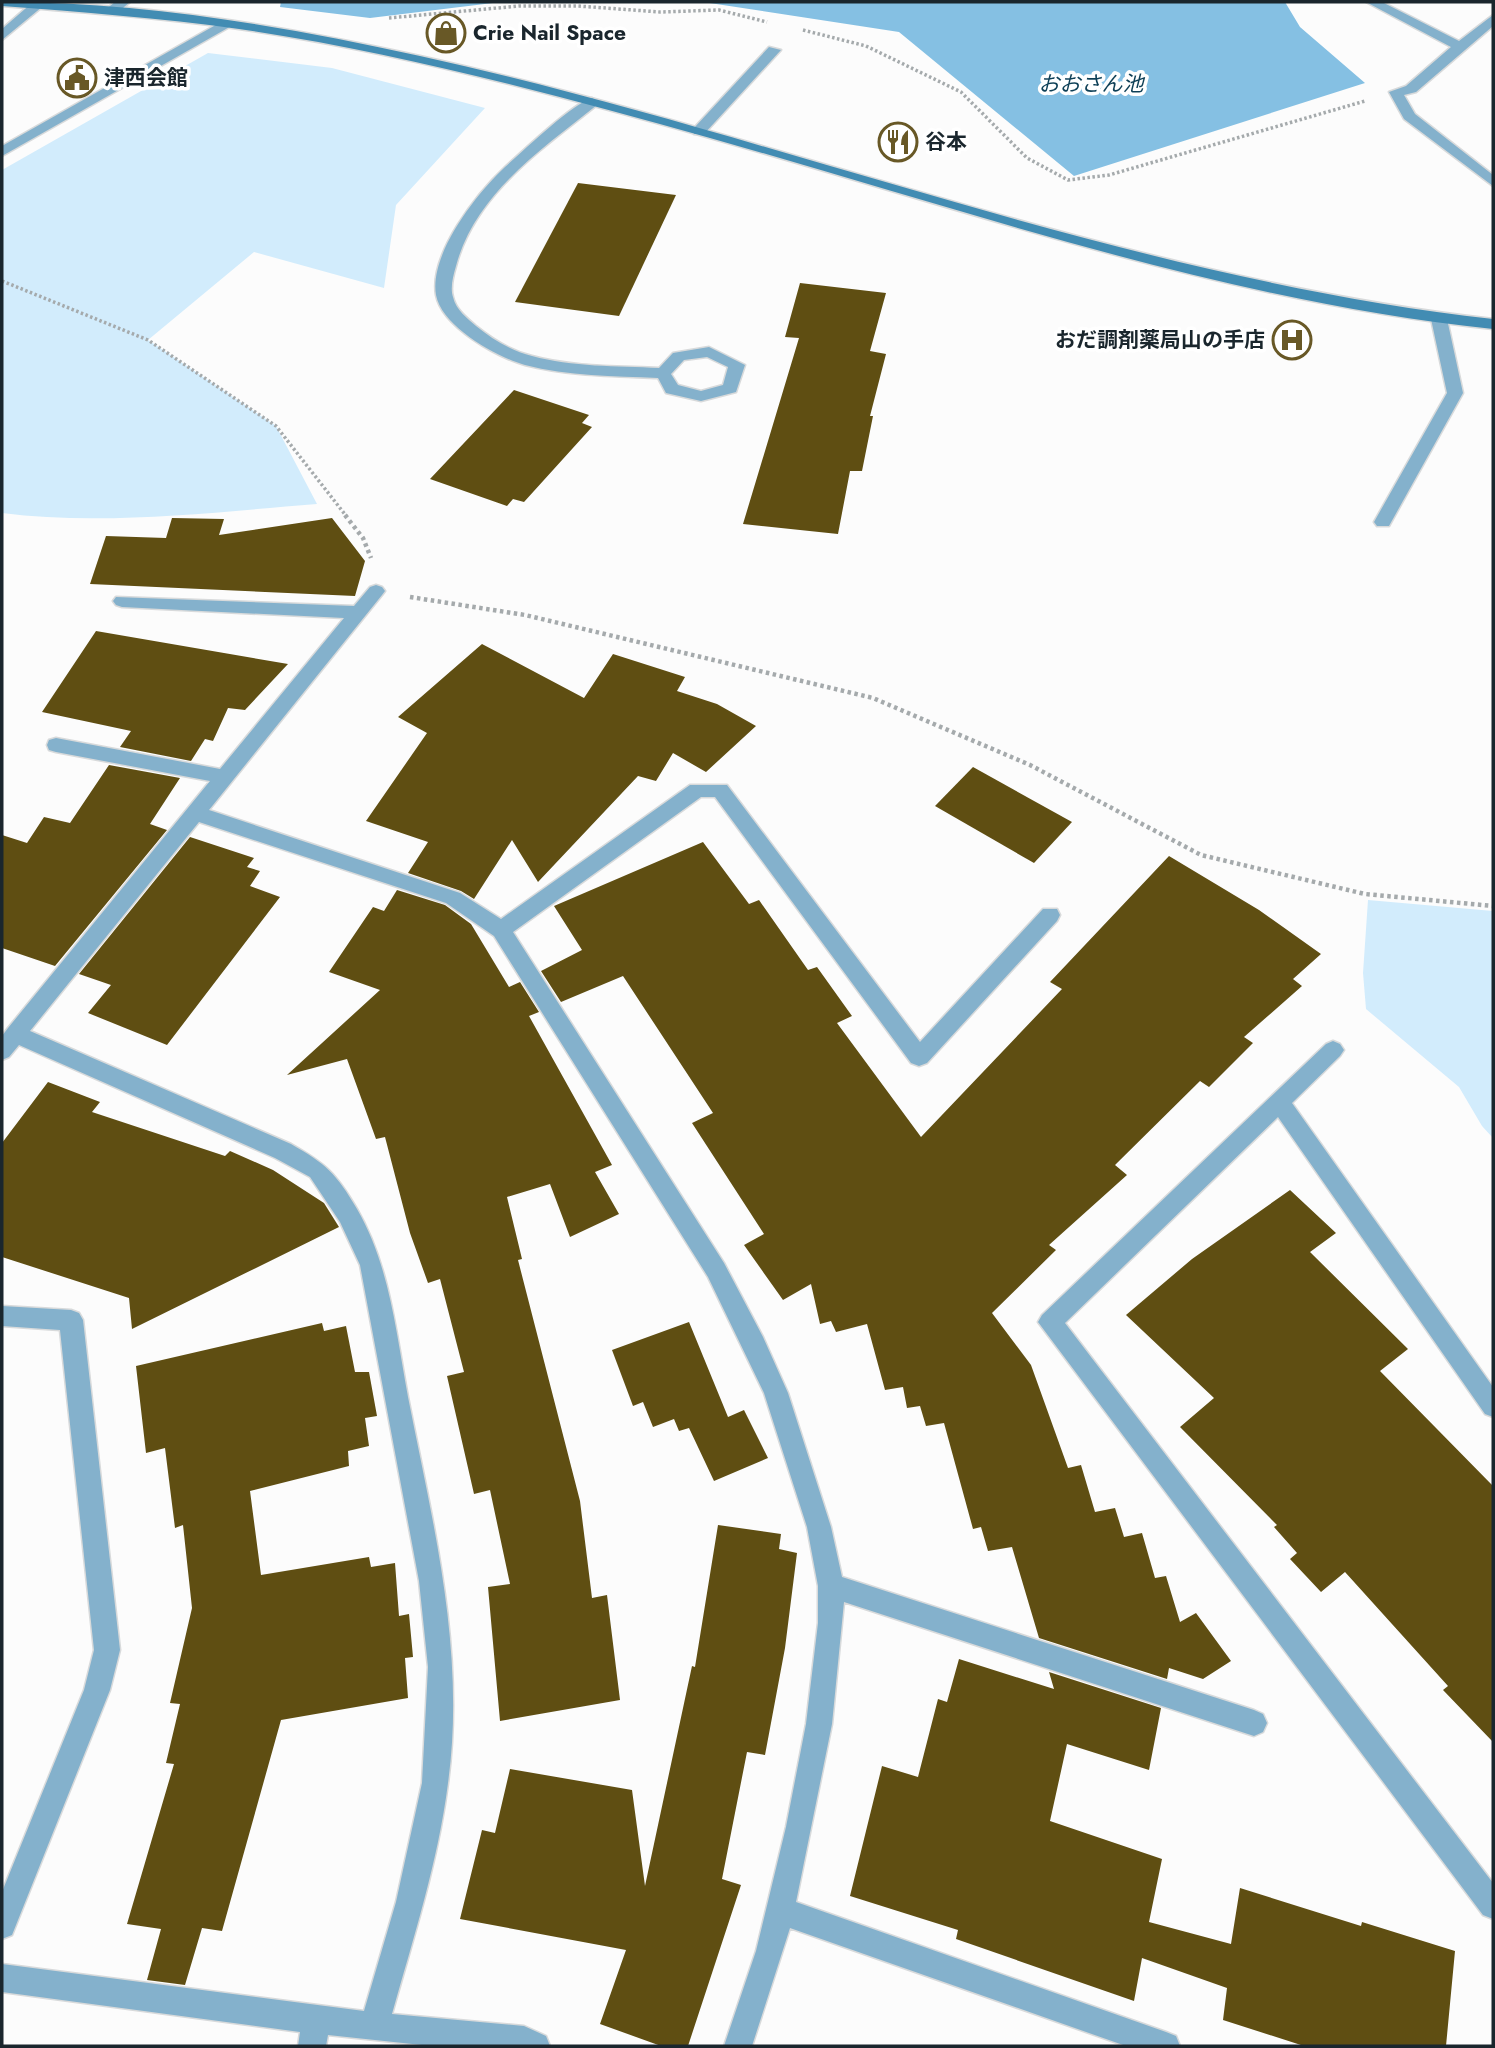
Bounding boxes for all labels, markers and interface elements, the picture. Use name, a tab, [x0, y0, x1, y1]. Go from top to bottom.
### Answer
shop icon: Crie Nail Space	[425, 12, 467, 54]
place label: Crie Nail Space	[473, 18, 626, 48]
public building icon: 津西会館	[56, 57, 98, 99]
place label: 津西会館	[104, 63, 188, 93]
water label: おおさん池	[1039, 69, 1145, 99]
restaurant icon: 谷本	[877, 121, 919, 163]
place label: 谷本	[925, 127, 967, 157]
hospital icon: おだ調剤薬局山の手店	[1271, 319, 1313, 361]
place label: おだ調剤薬局山の手店	[1055, 325, 1265, 355]

